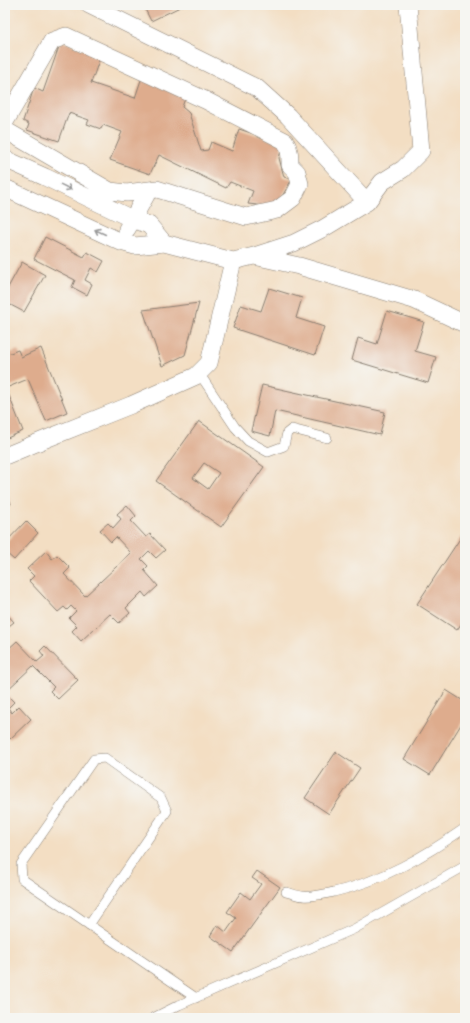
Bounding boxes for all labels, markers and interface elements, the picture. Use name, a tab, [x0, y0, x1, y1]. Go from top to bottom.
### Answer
one-way arrow	[60, 184, 72, 191]
one-way arrow	[94, 228, 106, 235]

